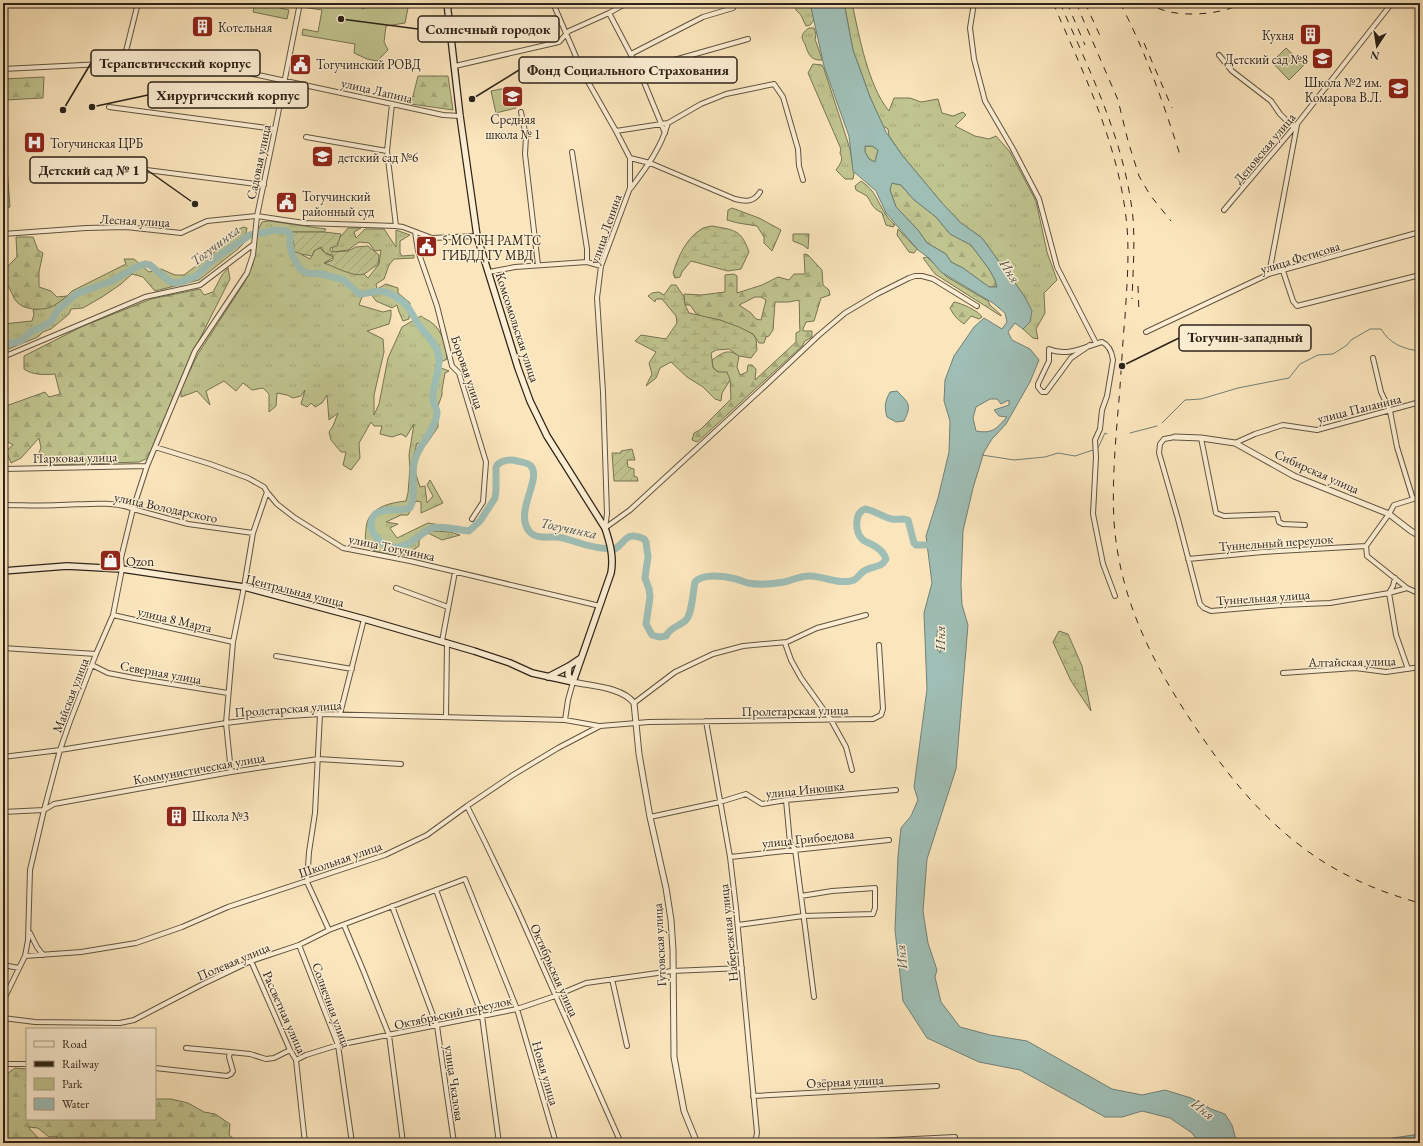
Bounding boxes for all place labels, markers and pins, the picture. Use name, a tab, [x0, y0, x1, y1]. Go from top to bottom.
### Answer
building icon: Котельная	[189, 14, 215, 40]
callout: Солнечный городок	[418, 16, 559, 42]
place label: Котельная	[218, 19, 272, 36]
building icon: Кухня	[1297, 22, 1323, 48]
place label: Кухня	[1262, 27, 1294, 44]
school or university icon: Детский сад №8	[1310, 46, 1336, 72]
callout: Терапевтический корпус	[91, 50, 260, 76]
public building icon: Тогучинский РОВД	[288, 51, 314, 77]
place label: Детский сад №8	[1224, 51, 1308, 68]
place label: Тогучинский РОВД	[316, 56, 421, 73]
callout: Фонд Социального Страхования	[519, 57, 737, 83]
place label: Школа №2 им. Комарова В.Л.	[1304, 74, 1382, 106]
school or university icon: Школа №2 им. Комарова В.Л.	[1385, 76, 1411, 102]
callout: Хирургический корпус	[148, 82, 308, 108]
school or university icon: Средняя школа № 1	[500, 84, 526, 110]
place label: Средняя школа № 1	[485, 111, 541, 143]
hospital icon: Тогучинская ЦРБ	[21, 130, 47, 156]
place label: Тогучинская ЦРБ	[50, 135, 144, 152]
school or university icon: детский сад №6	[310, 144, 336, 170]
place label: детский сад №6	[338, 149, 418, 166]
callout: Детский сад № 1	[30, 157, 147, 183]
place label: Тогучинский районный суд	[302, 188, 374, 220]
public building icon: Тогучинский районный суд	[273, 190, 299, 216]
place label: 5 МО ТН РАМТС ГИБДД ГУ МВД	[442, 232, 541, 264]
public building icon: 5 МО ТН РАМТС ГИБДД ГУ МВД	[414, 234, 440, 260]
callout: Тогучин-западный	[1179, 325, 1311, 351]
shop icon: Ozon	[97, 548, 123, 574]
place label: Ozon	[126, 553, 154, 570]
building icon: Школа №3	[163, 803, 189, 829]
place label: Школа №3	[192, 808, 249, 825]

